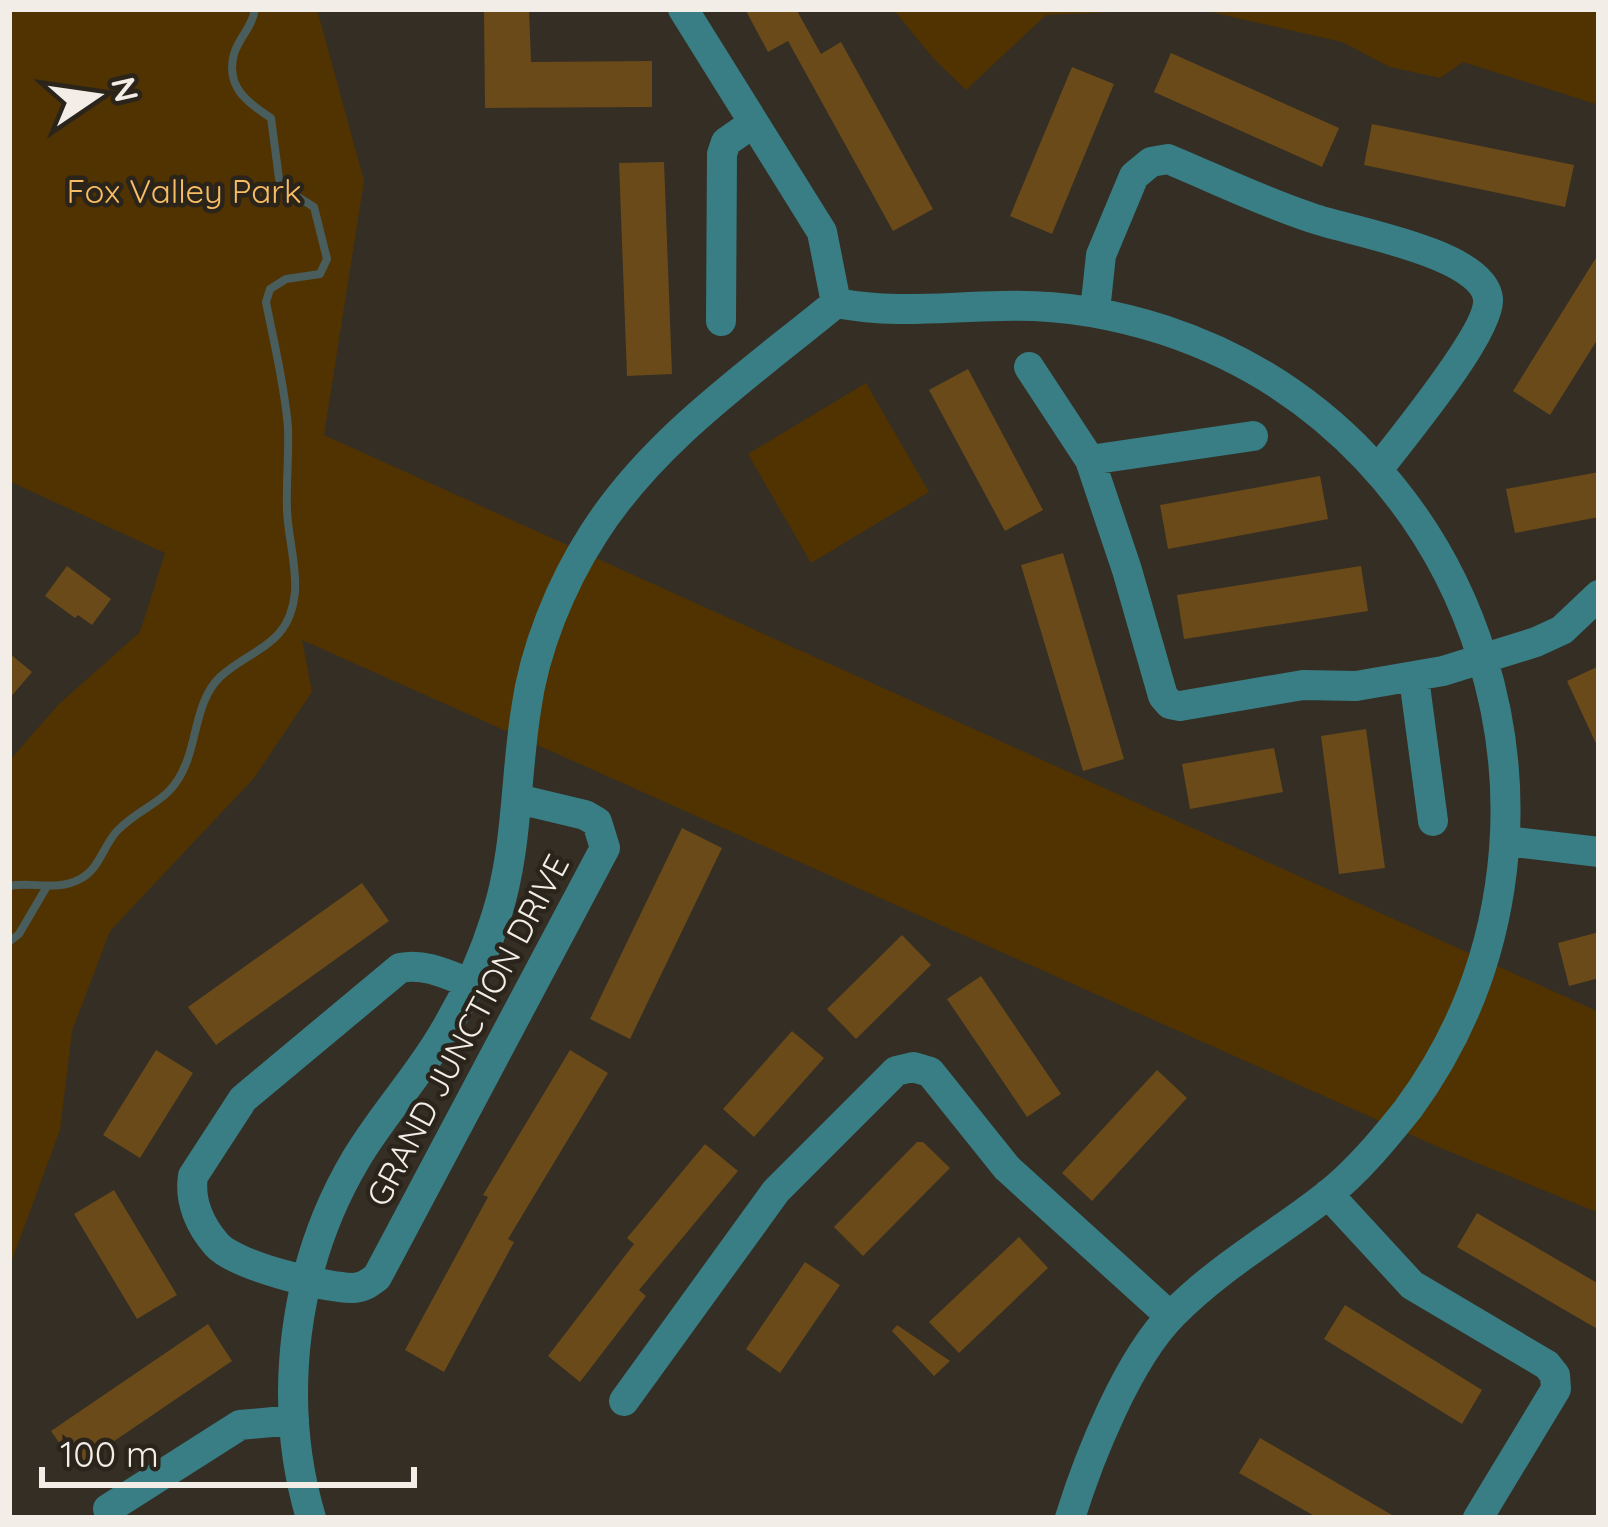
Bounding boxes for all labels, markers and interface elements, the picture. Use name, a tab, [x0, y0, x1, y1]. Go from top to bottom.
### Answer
north arrow	[36, 36, 156, 156]
text: N	[103, 73, 148, 106]
park label: Fox Valley Park	[66, 170, 302, 211]
street label: GRAND JUNCTION DRIVE	[357, 847, 577, 1213]
scale bar	[42, 1413, 414, 1487]
text: 100 m	[60, 1431, 159, 1476]

